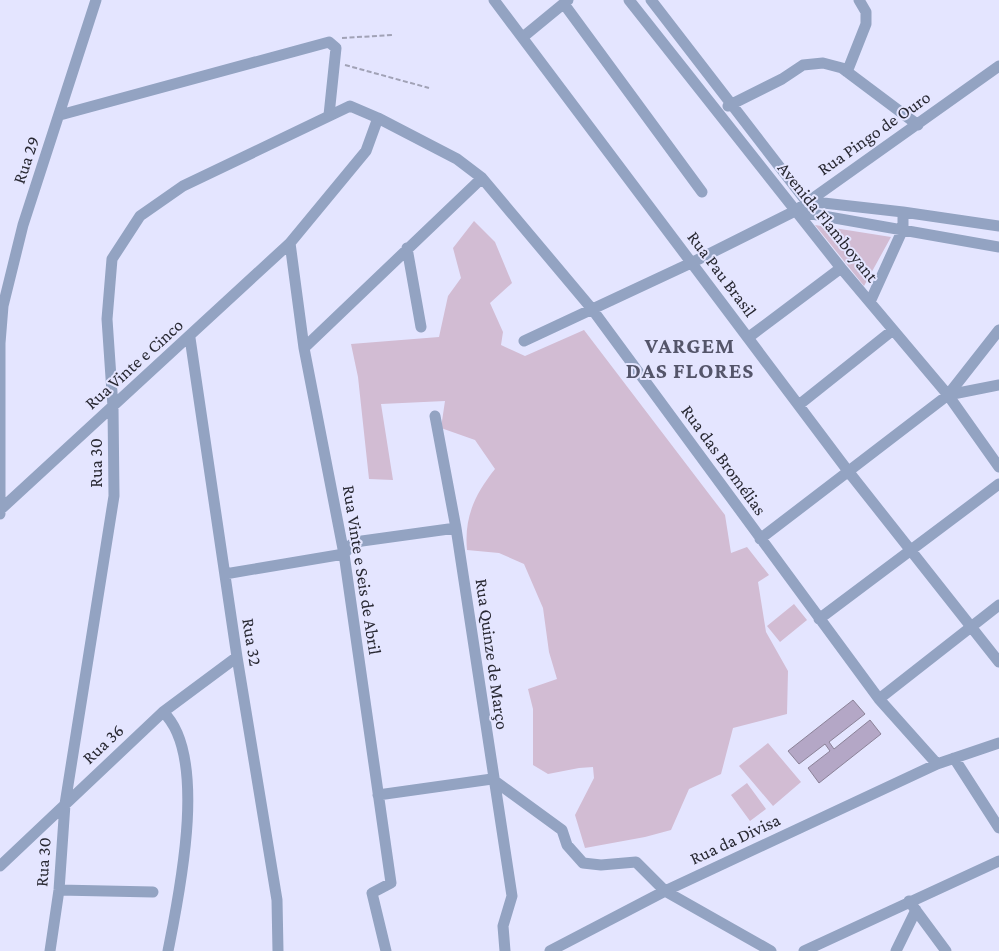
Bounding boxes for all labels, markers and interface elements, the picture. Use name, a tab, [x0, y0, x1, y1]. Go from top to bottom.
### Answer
street label: Rua Pingo de Ouro	[814, 87, 934, 179]
street label: Rua 29	[9, 134, 43, 186]
street label: Avenida Flamboyant	[774, 158, 883, 287]
street label: Rua Pau Brasil	[683, 227, 761, 321]
street label: Rua Vinte e Cinco	[81, 315, 187, 413]
district label: VARGEM DAS FLORES	[626, 333, 754, 383]
street label: Rua das Bromélias	[677, 401, 771, 519]
street label: Rua 30	[86, 438, 106, 488]
street label: Rua Vinte e Seis de Abril	[339, 484, 385, 656]
street label: Rua Quinze de Março	[472, 577, 513, 731]
street label: Rua 32	[238, 617, 266, 667]
street label: Rua 36	[78, 720, 128, 768]
street label: Rua da Divisa	[687, 809, 783, 869]
street label: Rua 30	[31, 836, 55, 888]

